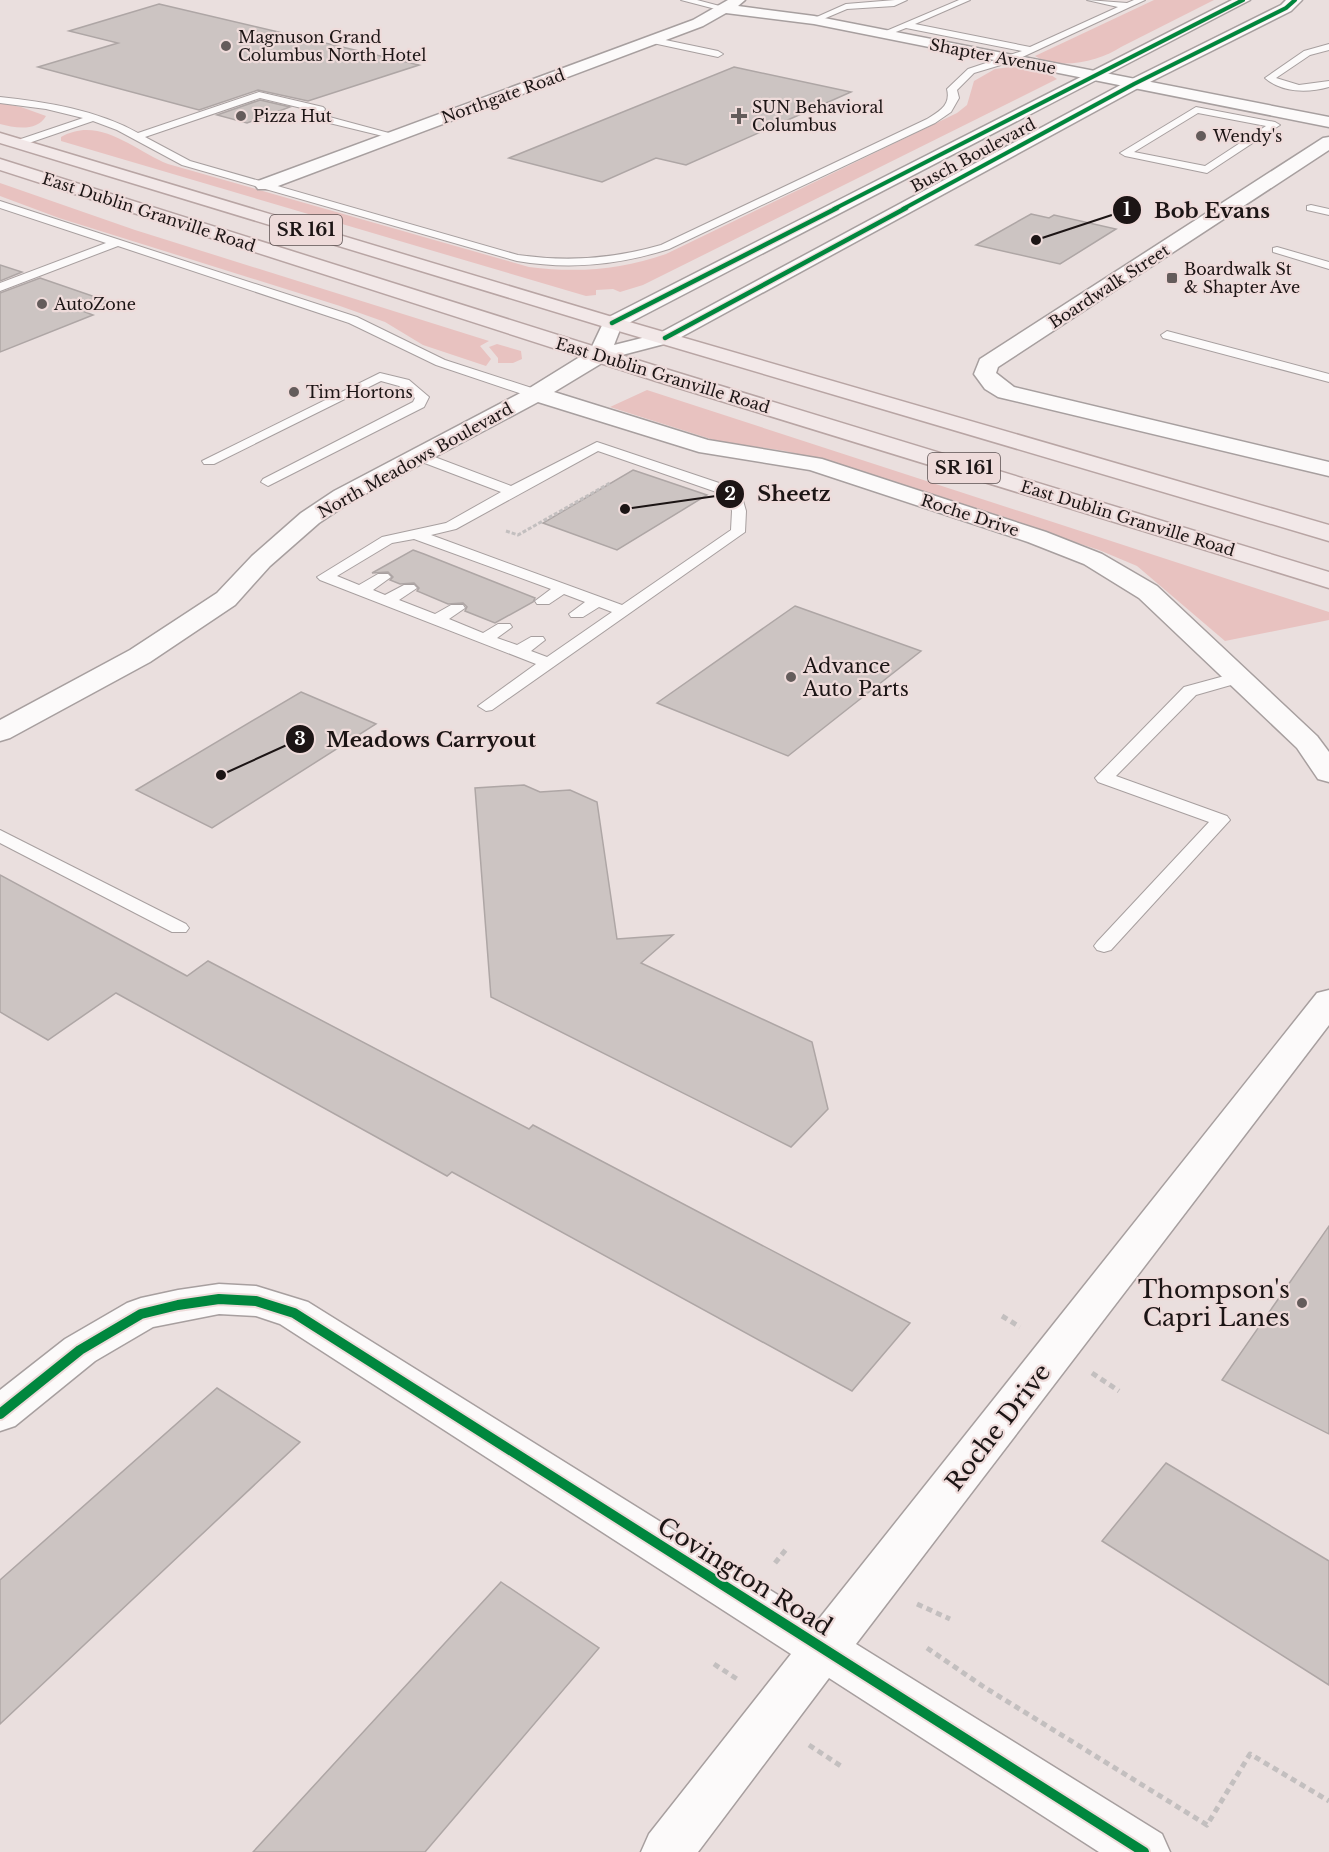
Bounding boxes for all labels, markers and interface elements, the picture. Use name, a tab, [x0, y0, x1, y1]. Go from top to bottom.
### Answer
place label: Magnuson Grand Columbus North Hotel	[238, 27, 426, 65]
street label: Shapter Avenue	[928, 34, 1058, 78]
marker: Magnuson Grand Columbus North Hotel	[219, 39, 233, 53]
street label: Northgate Road	[439, 64, 568, 128]
place label: SUN Behavioral Columbus	[752, 97, 884, 135]
place label: Pizza Hut	[253, 106, 332, 126]
marker: SUN Behavioral Columbus	[730, 107, 748, 125]
marker: Pizza Hut	[234, 109, 248, 123]
street label: Busch Boulevard	[907, 114, 1039, 196]
place label: Wendy's	[1212, 126, 1282, 146]
marker: Wendy's	[1194, 129, 1208, 143]
street label: East Dublin Granville Road	[40, 168, 258, 256]
callout: Bob Evans	[1112, 191, 1282, 230]
text: Bob Evans	[1154, 198, 1270, 224]
text: 1	[1123, 199, 1131, 221]
road number: SR 161	[270, 215, 342, 245]
street label: Boardwalk Street	[1045, 240, 1173, 332]
place label: Boardwalk St & Shapter Ave	[1184, 259, 1300, 297]
marker: Boardwalk St & Shapter Ave	[1165, 271, 1179, 285]
place label: AutoZone	[53, 294, 136, 314]
marker: AutoZone	[35, 297, 49, 311]
street label: East Dublin Granville Road	[553, 333, 773, 417]
place label: Tim Hortons	[306, 382, 413, 402]
marker: Tim Hortons	[287, 385, 301, 399]
street label: North Meadows Boulevard	[314, 398, 516, 522]
road number: SR 161	[928, 453, 1000, 483]
callout: Sheetz	[715, 474, 842, 513]
street label: East Dublin Granville Road	[1018, 476, 1238, 560]
text: Sheetz	[757, 481, 831, 507]
text: 2	[724, 483, 736, 505]
street label: Roche Drive	[918, 490, 1022, 540]
place label: Advance Auto Parts	[802, 654, 909, 701]
marker: Advance Auto Parts	[784, 670, 798, 684]
callout: Meadows Carryout	[285, 720, 548, 759]
text: Meadows Carryout	[326, 727, 536, 753]
text: 3	[294, 728, 306, 750]
place label: Thompson's Capri Lanes	[1138, 1275, 1290, 1332]
marker: Thompson's Capri Lanes	[1295, 1296, 1309, 1310]
street label: Roche Drive	[939, 1358, 1057, 1496]
street label: Covington Road	[652, 1511, 838, 1641]

